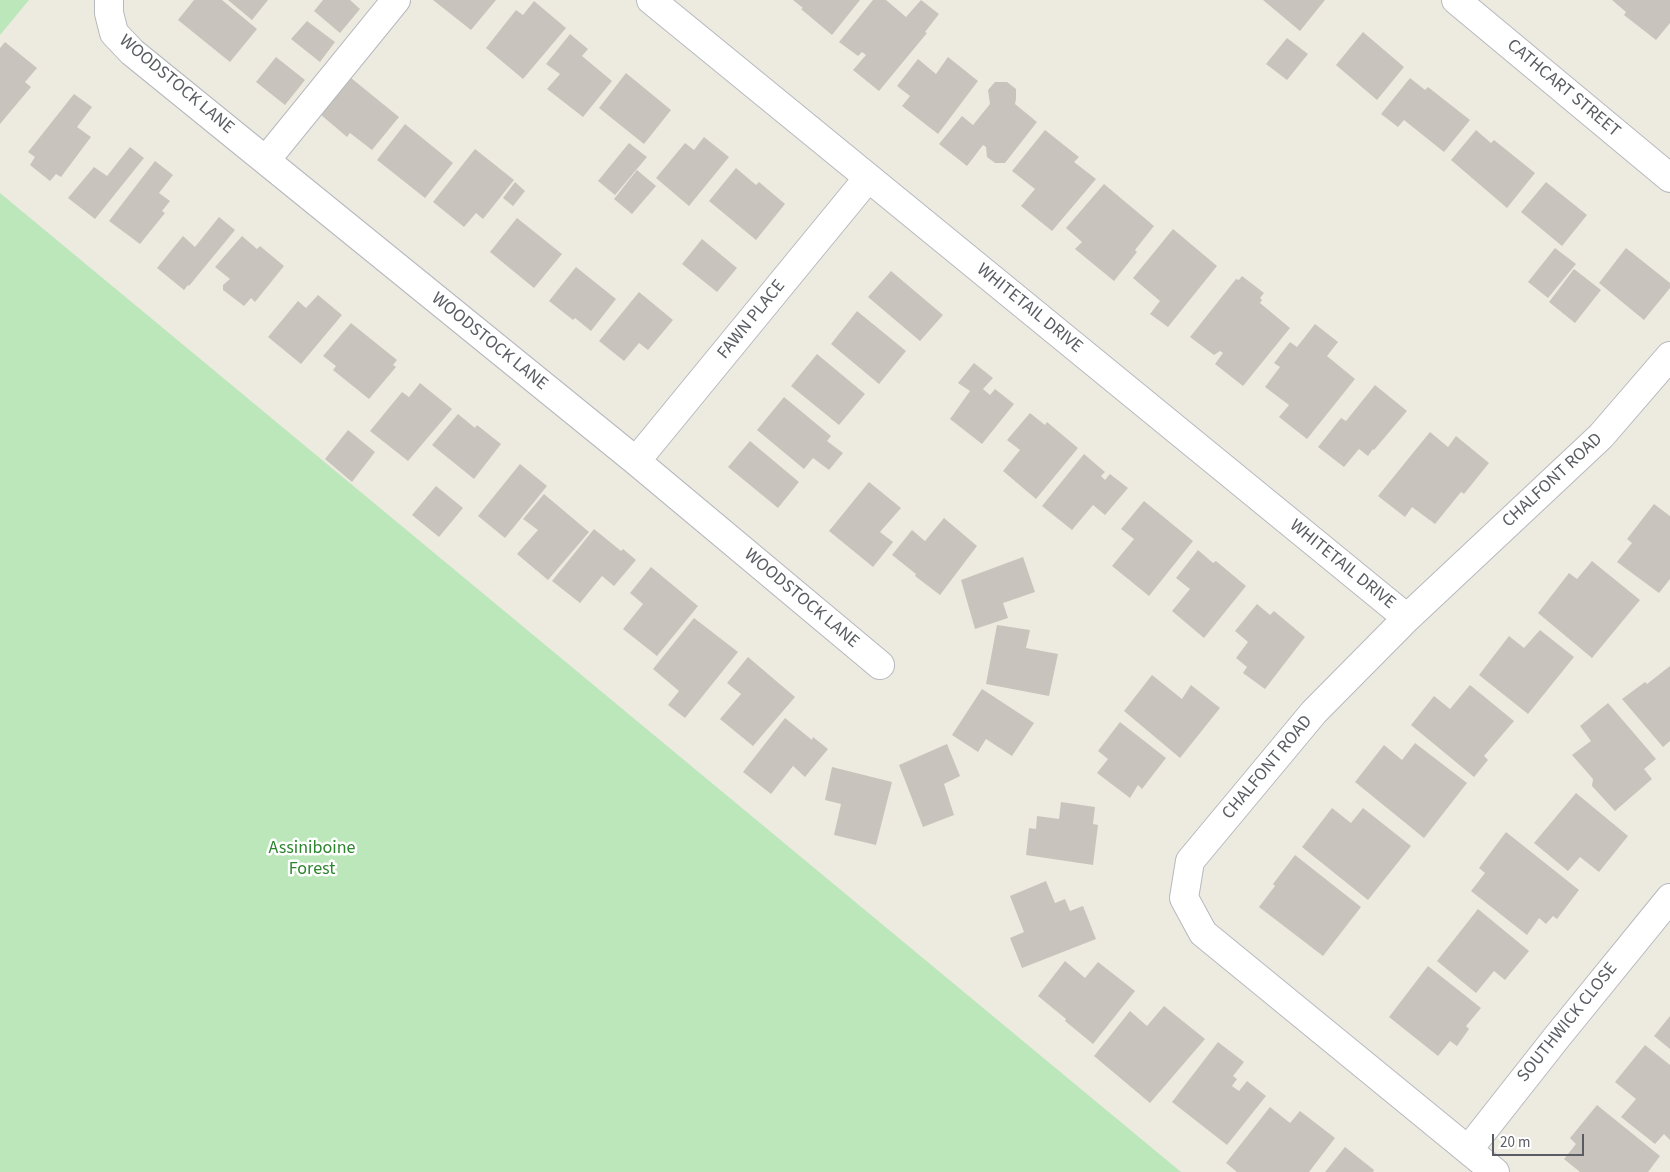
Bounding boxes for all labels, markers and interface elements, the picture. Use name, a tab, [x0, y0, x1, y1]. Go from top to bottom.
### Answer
street label: WOODSTOCK LANE	[114, 31, 238, 139]
street label: CATHCART STREET	[1502, 35, 1624, 143]
street label: WHITETAIL DRIVE	[972, 260, 1086, 358]
street label: FAWN PLACE	[713, 276, 791, 364]
street label: WOODSTOCK LANE	[426, 288, 552, 396]
street label: CHALFONT ROAD	[1498, 429, 1608, 533]
street label: WHITETAIL DRIVE	[1285, 516, 1399, 614]
street label: WOODSTOCK LANE	[739, 545, 863, 653]
street label: CHALFONT ROAD	[1218, 712, 1318, 824]
park label: Assiniboine Forest	[269, 838, 355, 881]
street label: SOUTHWICK CLOSE	[1513, 959, 1623, 1087]
scale bar	[1495, 1124, 1588, 1156]
text: 20 m	[1500, 1132, 1530, 1153]

